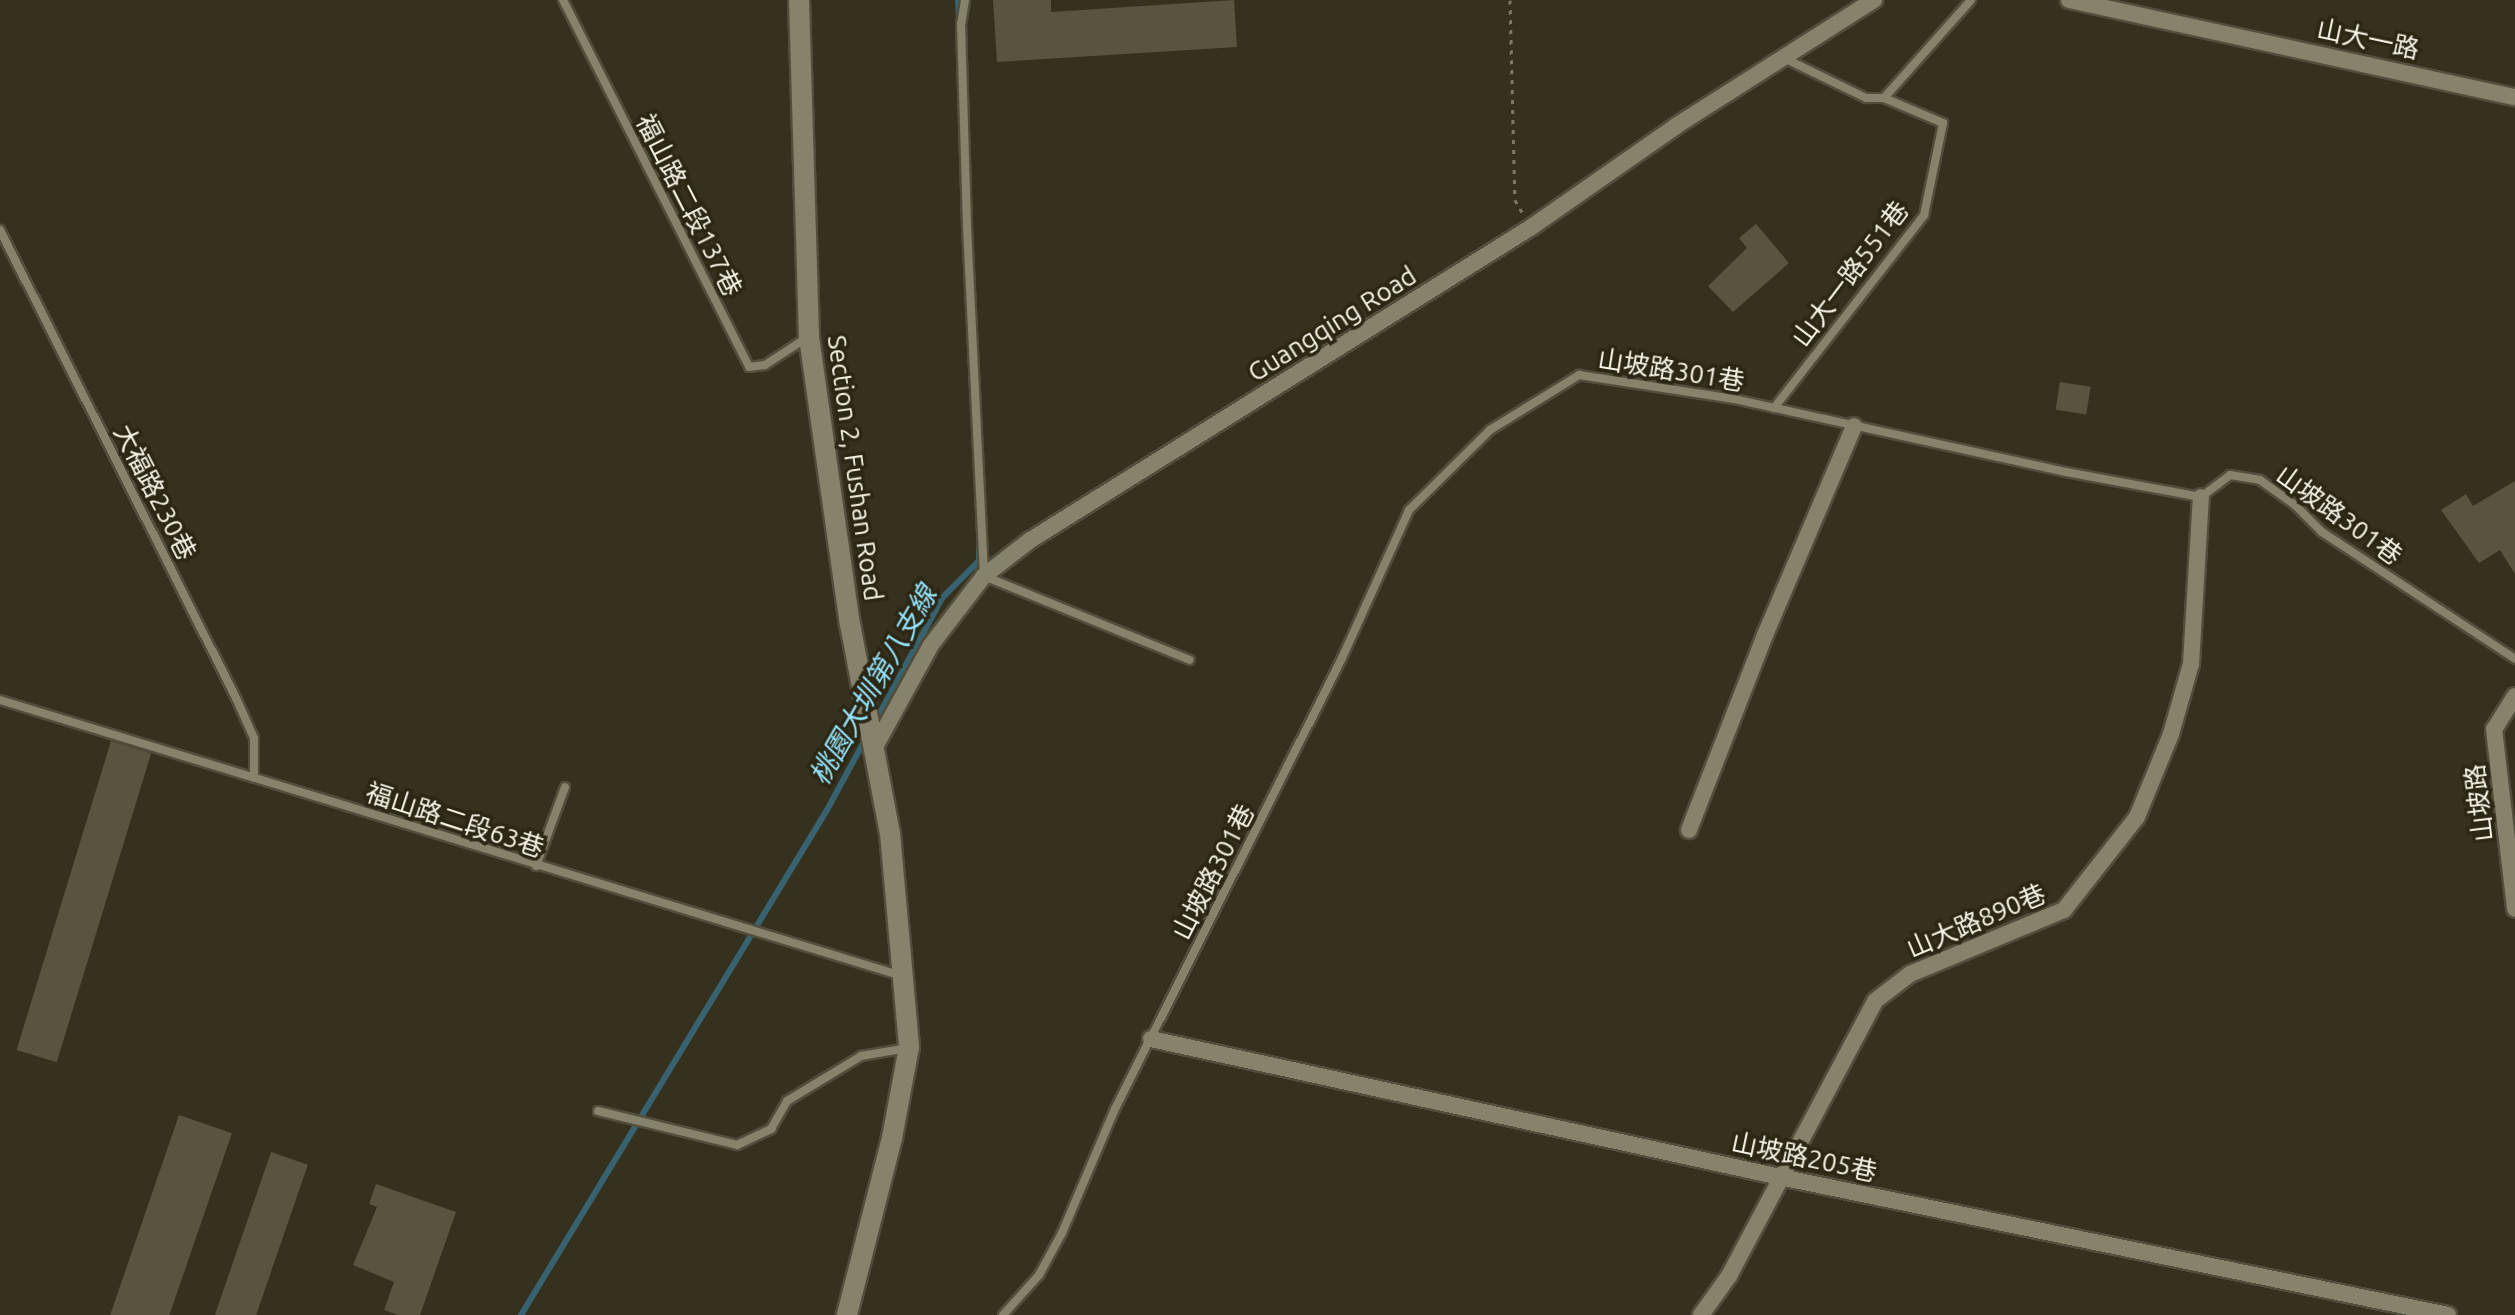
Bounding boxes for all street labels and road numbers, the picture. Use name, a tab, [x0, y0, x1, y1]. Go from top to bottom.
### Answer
street label: 山大一路	[2314, 13, 2422, 65]
street label: 福山路二段137巷	[630, 109, 748, 301]
street label: 山大一路551巷	[1785, 195, 1915, 353]
street label: Guangqing Road	[1242, 260, 1422, 388]
street label: Section 2, Fushan Road	[821, 333, 889, 603]
street label: 山坡路301巷	[1595, 343, 1747, 397]
street label: 大福路230巷	[108, 419, 202, 565]
street label: 山坡路301巷	[2270, 459, 2408, 571]
street label: 山坡路	[2459, 762, 2499, 844]
street label: 福山路二段63巷	[362, 777, 548, 863]
street label: 山坡路301巷	[1166, 799, 1260, 945]
street label: 山大路890巷	[1902, 878, 2050, 964]
street label: 山坡路205巷	[1728, 1126, 1880, 1188]

